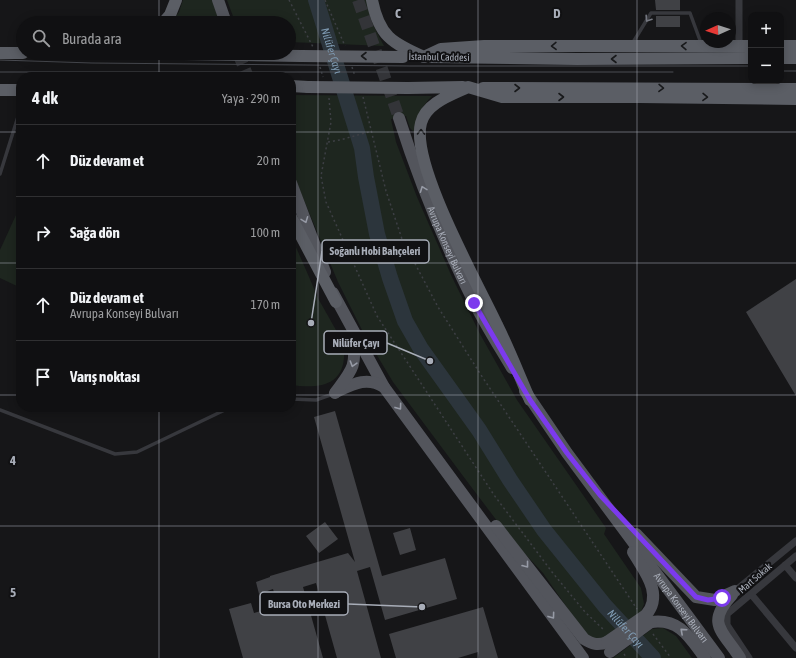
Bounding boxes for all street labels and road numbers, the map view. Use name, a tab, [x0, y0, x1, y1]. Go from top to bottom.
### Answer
street label: İstanbul Caddesi	[408, 51, 470, 63]
street label: Avrupa Konseyi Bulvarı	[426, 204, 470, 285]
street label: Mart Sokak	[736, 560, 774, 596]
street label: Avrupa Konseyi Bulvarı	[652, 570, 711, 644]

